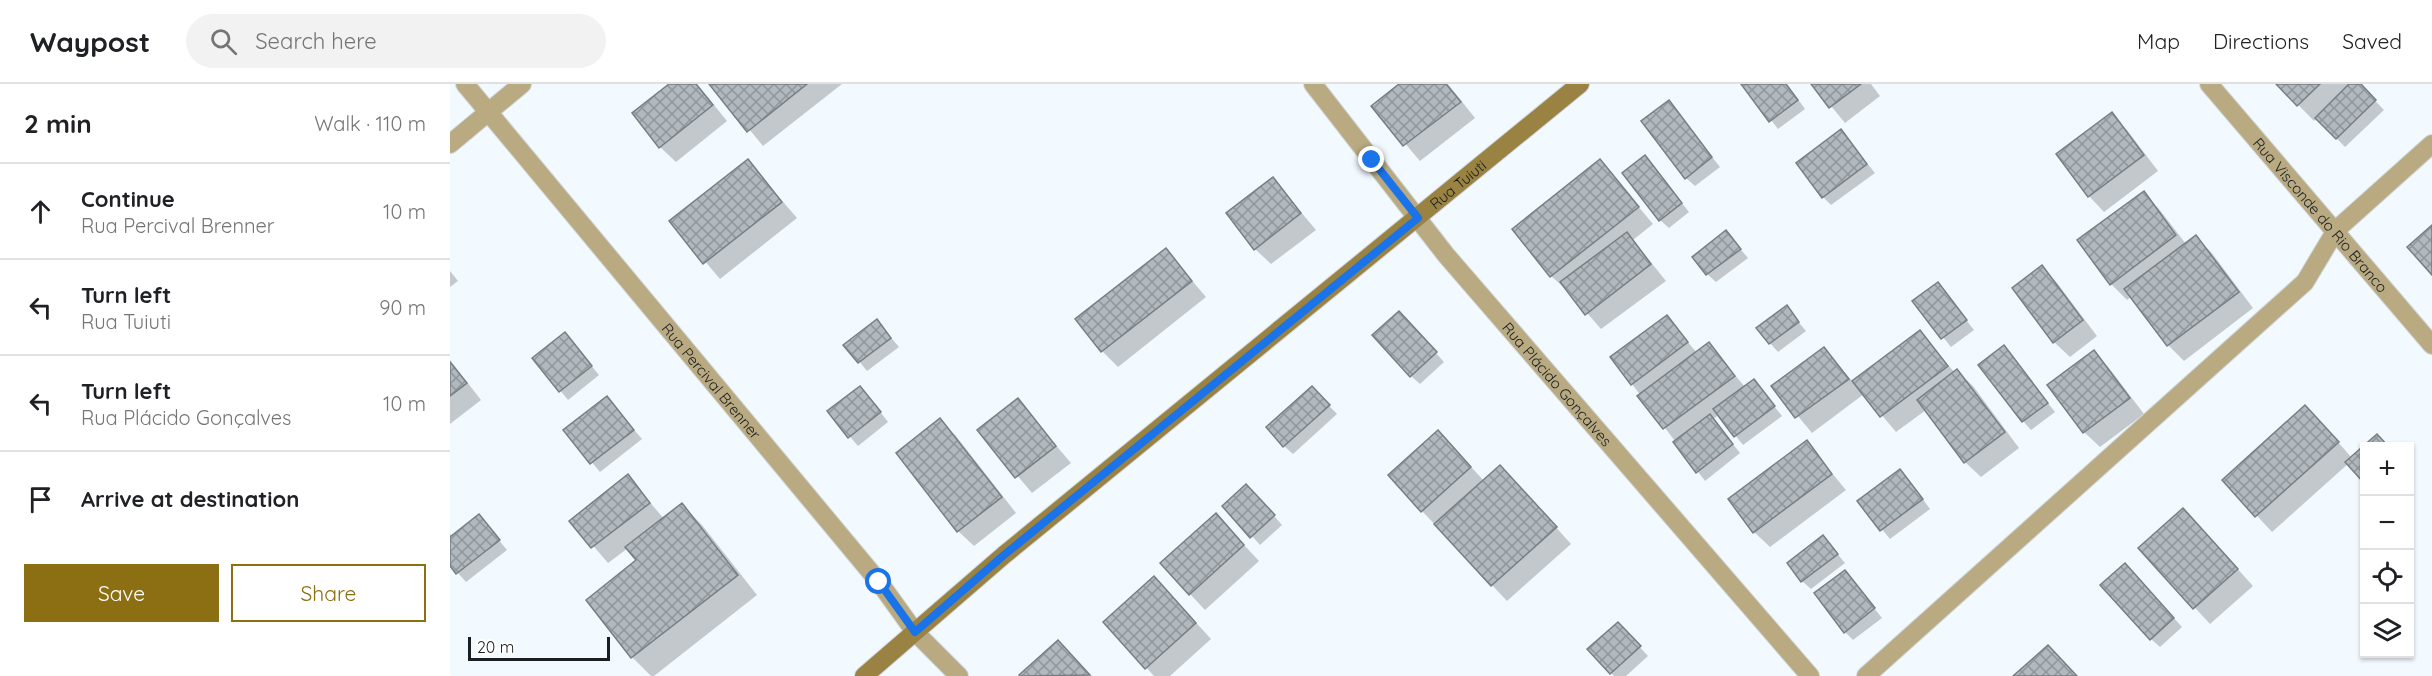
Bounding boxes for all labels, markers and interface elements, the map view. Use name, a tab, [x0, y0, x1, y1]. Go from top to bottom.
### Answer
search box	[186, 14, 606, 68]
text: Waypost	[30, 24, 150, 59]
icon: search	[207, 25, 240, 58]
text: Search here	[255, 27, 377, 55]
text: Map	[2137, 28, 2180, 54]
text: Directions	[2213, 28, 2309, 54]
text: Saved	[2342, 28, 2402, 54]
text: 2 min	[24, 107, 92, 140]
text: Walk · 110 m	[314, 111, 426, 136]
street label: Rua Visconde do Rio Branco	[2249, 133, 2392, 296]
route end	[1358, 146, 1384, 172]
street label: Rua Tuiuti	[1425, 155, 1490, 213]
text: Continue	[81, 185, 175, 213]
icon: ahead	[24, 195, 57, 228]
text: 10 m	[383, 199, 426, 224]
text: Rua Percival Brenner	[81, 213, 275, 238]
text: Turn left	[81, 281, 171, 309]
icon: left	[24, 291, 57, 324]
text: 90 m	[379, 295, 426, 320]
text: Rua Tuiuti	[81, 309, 171, 334]
street label: Rua Plácido Gonçalves	[1499, 318, 1616, 450]
street label: Rua Percival Brenner	[658, 319, 766, 443]
text: Turn left	[81, 377, 171, 405]
icon: left	[24, 387, 57, 420]
text: 10 m	[383, 391, 426, 416]
text: Rua Plácido Gonçalves	[81, 405, 291, 430]
map controls	[2360, 442, 2414, 658]
button: +	[2360, 442, 2414, 496]
icon: arrive	[24, 483, 57, 516]
text: Arrive at destination	[81, 485, 299, 513]
button: −	[2360, 496, 2414, 550]
button: locate	[2360, 550, 2414, 604]
button: Save	[24, 564, 219, 622]
button: Share	[231, 564, 426, 622]
route start	[865, 568, 891, 594]
button: layers	[2360, 604, 2414, 658]
scale bar	[468, 634, 610, 662]
text: 20 m	[477, 637, 514, 657]

